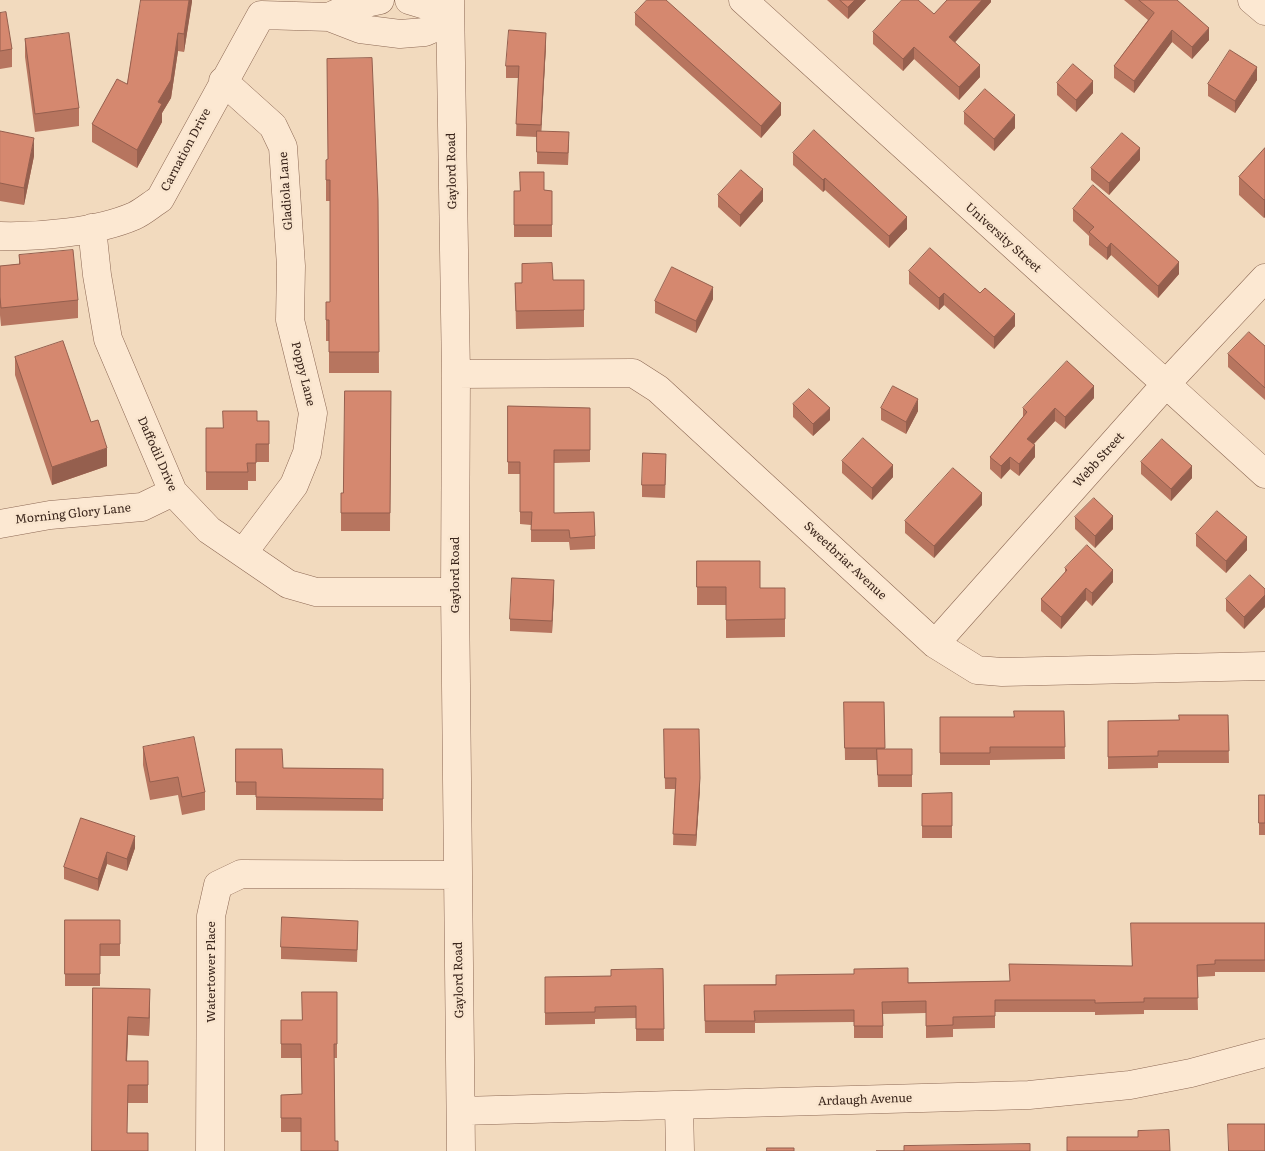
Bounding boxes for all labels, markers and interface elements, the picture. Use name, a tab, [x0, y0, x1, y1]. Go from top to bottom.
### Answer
street label: Carnation Drive	[158, 106, 214, 194]
street label: Gaylord Road	[444, 133, 460, 209]
street label: Gladiola Lane	[276, 151, 296, 231]
street label: University Street	[962, 200, 1044, 276]
street label: Poppy Lane	[288, 340, 318, 408]
street label: Daffodil Drive	[134, 414, 180, 494]
street label: Webb Street	[1071, 430, 1127, 490]
street label: Morning Glory Lane	[14, 501, 132, 527]
street label: Sweetbriar Avenue	[801, 519, 889, 603]
street label: Gaylord Road	[448, 537, 462, 613]
street label: Watertower Place	[204, 921, 218, 1023]
street label: Gaylord Road	[451, 942, 467, 1018]
street label: Ardaugh Avenue	[818, 1091, 912, 1109]

